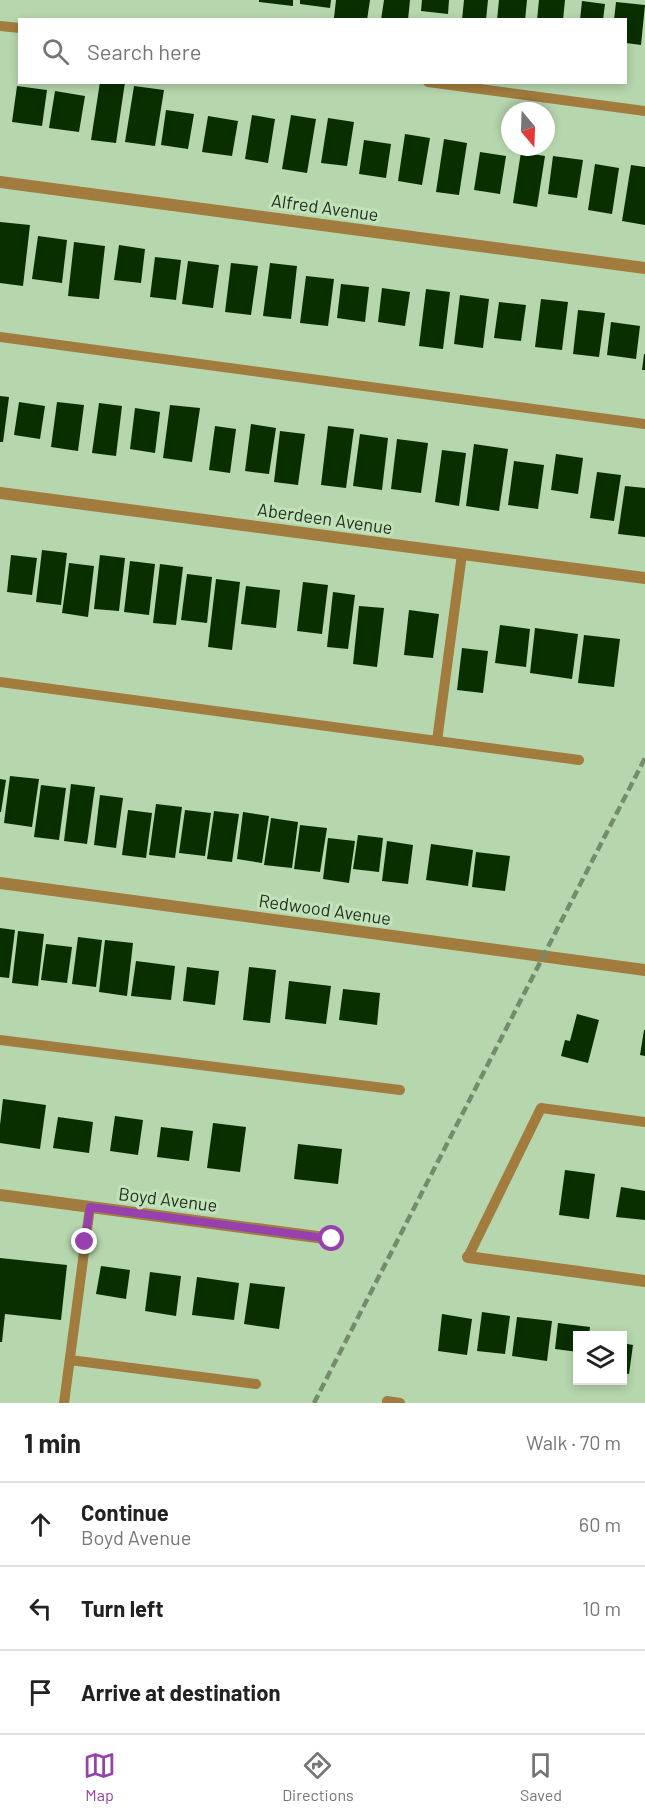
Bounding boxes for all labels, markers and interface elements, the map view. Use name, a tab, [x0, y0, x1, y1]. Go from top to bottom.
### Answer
search box	[18, 18, 627, 84]
icon: search	[39, 35, 72, 68]
text: Search here	[87, 38, 201, 64]
north arrow	[501, 102, 555, 156]
street label: Alfred Avenue	[270, 189, 380, 225]
street label: Aberdeen Avenue	[256, 498, 394, 538]
street label: Redwood Avenue	[257, 889, 393, 929]
street label: Boyd Avenue	[117, 1182, 219, 1216]
route start	[318, 1225, 344, 1251]
route end	[71, 1228, 97, 1254]
map controls	[573, 1331, 627, 1385]
button: layers	[573, 1331, 627, 1385]
text: 1 min	[24, 1427, 81, 1458]
text: Walk · 70 m	[526, 1430, 621, 1454]
text: Continue	[81, 1499, 169, 1525]
icon: ahead	[24, 1508, 57, 1541]
text: 60 m	[579, 1512, 621, 1536]
text: Boyd Avenue	[81, 1525, 191, 1549]
icon: left	[24, 1592, 57, 1625]
text: Turn left	[81, 1595, 164, 1621]
text: 10 m	[582, 1596, 621, 1620]
icon: arrive	[24, 1676, 57, 1709]
text: Arrive at destination	[81, 1679, 280, 1705]
tab: Map	[83, 1749, 116, 1804]
tab: Directions	[282, 1749, 354, 1804]
tab: Saved	[520, 1749, 562, 1804]

